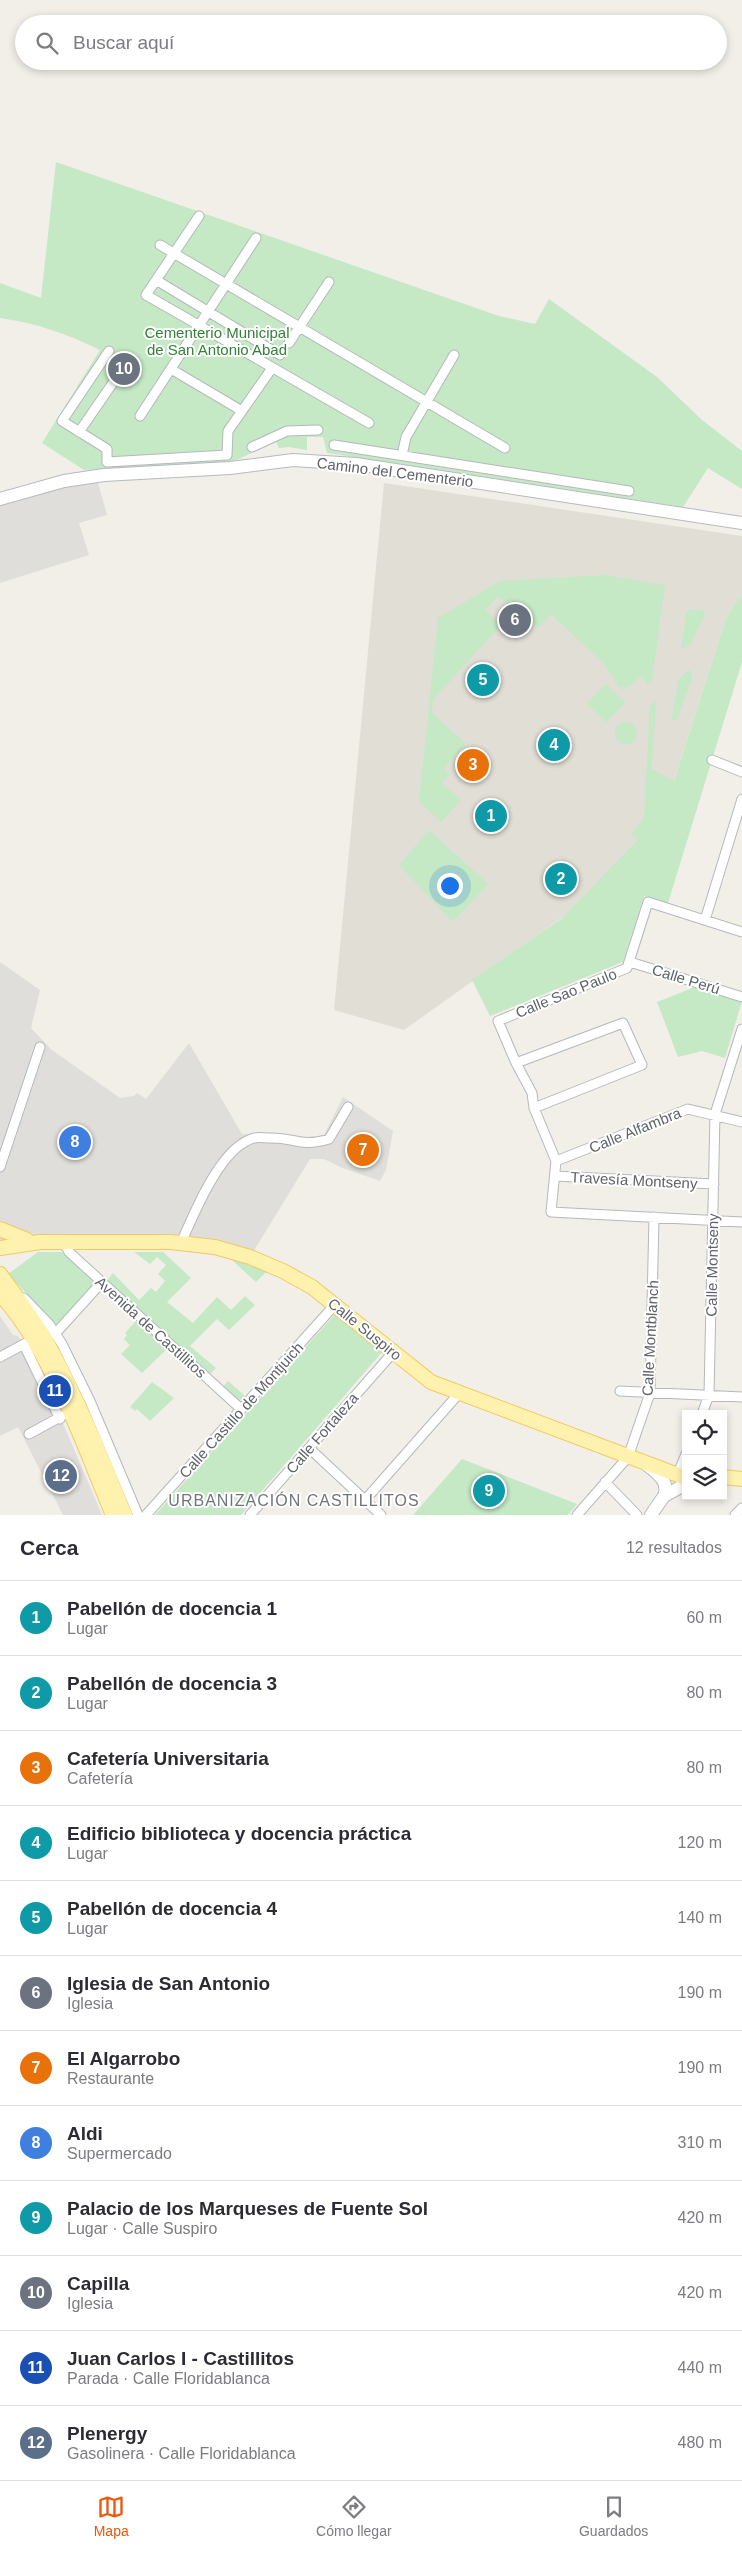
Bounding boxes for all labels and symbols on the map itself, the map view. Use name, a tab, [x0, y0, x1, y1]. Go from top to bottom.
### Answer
park label: Cementerio Municipal de San Antonio Abad	[144, 324, 290, 358]
pin: 10	[108, 350, 140, 388]
street label: Camino del Cementerio	[316, 454, 474, 490]
pin: 6	[499, 601, 531, 639]
pin: 5	[467, 661, 499, 699]
pin: 4	[538, 726, 570, 764]
pin: 3	[457, 746, 489, 784]
pin: 1	[475, 797, 507, 835]
pin: 2	[545, 860, 577, 898]
your location	[437, 873, 463, 899]
street label: Calle Perú	[650, 961, 722, 997]
street label: Calle Sao Paulo	[513, 965, 619, 1021]
street label: Calle Alfambra	[587, 1104, 684, 1156]
pin: 8	[59, 1123, 91, 1161]
pin: 7	[347, 1131, 379, 1169]
street label: Travesía Montseny	[570, 1168, 698, 1192]
street label: Calle Montseny	[703, 1213, 721, 1317]
street label: Avenida de Castillitos	[92, 1273, 210, 1381]
street label: Calle Montblanch	[638, 1280, 662, 1396]
street label: Calle Suspiro	[325, 1294, 405, 1364]
street label: Calle Castillo de Montjuich	[176, 1339, 306, 1481]
pin: 11	[39, 1372, 71, 1410]
street label: Calle Fortaleza	[282, 1389, 362, 1477]
pin: 12	[45, 1457, 77, 1495]
pin: 9	[473, 1472, 505, 1510]
district label: URBANIZACIÓN CASTILLITOS	[168, 1491, 420, 1509]

